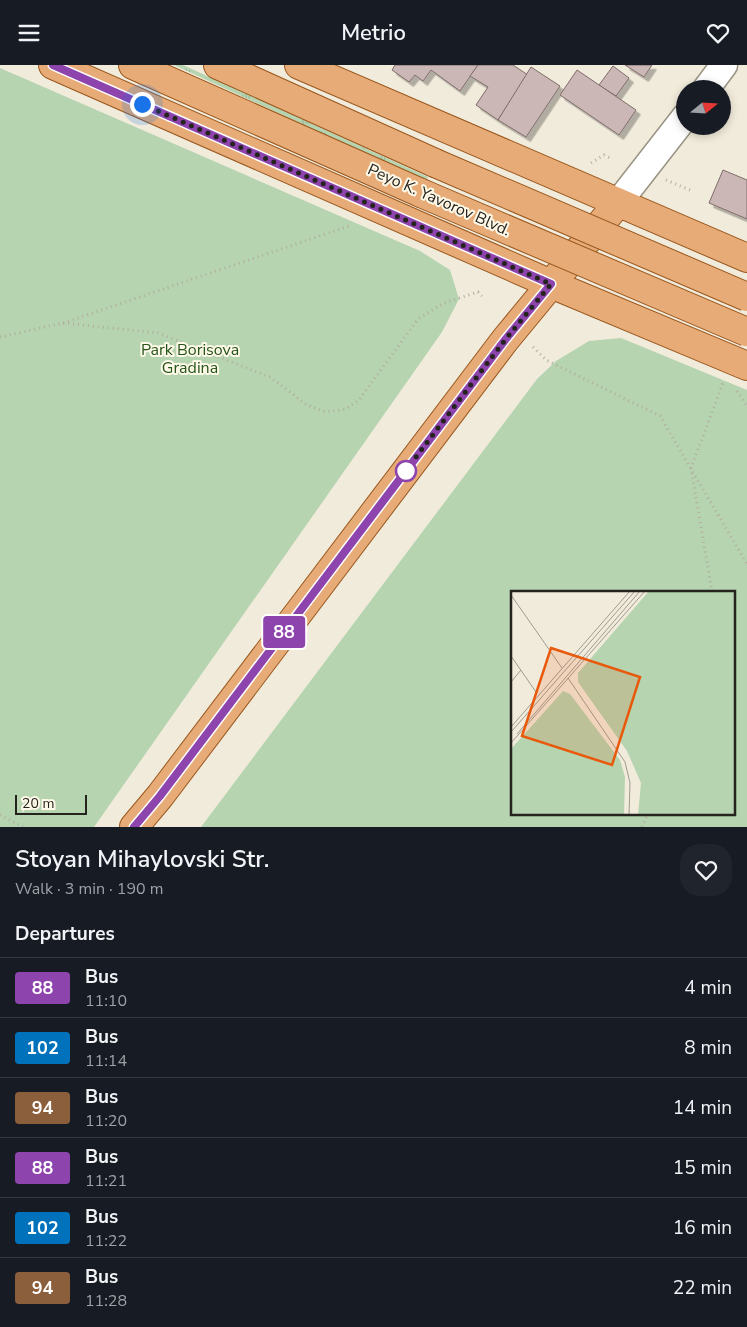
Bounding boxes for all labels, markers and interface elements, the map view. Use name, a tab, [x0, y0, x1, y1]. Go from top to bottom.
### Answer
text: Metrio	[341, 18, 406, 48]
icon: menu	[15, 19, 43, 47]
icon: heart	[704, 19, 732, 47]
north arrow	[676, 80, 731, 135]
map controls	[676, 80, 731, 135]
your location	[130, 92, 155, 117]
street label: Peyo K. Yavorov Blvd.	[364, 159, 514, 241]
park label: Park Borisova Gradina	[141, 339, 239, 379]
unlabelled marker	[395, 460, 417, 482]
inset map	[511, 591, 734, 814]
line badge: 88	[262, 616, 306, 648]
text: 88	[273, 620, 295, 644]
scale bar	[15, 792, 88, 815]
text: 20 m	[22, 794, 54, 813]
text: Stoyan Mihaylovski Str.	[15, 843, 269, 875]
button: heart	[680, 844, 732, 896]
text: Walk · 3 min · 190 m	[15, 878, 163, 900]
text: Departures	[15, 921, 115, 947]
text: Bus	[85, 964, 118, 990]
text: 4 min	[684, 975, 732, 1001]
text: 88	[32, 976, 53, 1000]
text: 11:10	[85, 990, 127, 1012]
text: Bus	[85, 1024, 118, 1050]
text: 8 min	[684, 1035, 732, 1061]
text: 102	[26, 1036, 59, 1060]
text: 11:14	[85, 1050, 127, 1072]
text: Bus	[85, 1084, 118, 1110]
text: 14 min	[673, 1095, 732, 1121]
text: 94	[32, 1096, 53, 1120]
text: 11:20	[85, 1110, 127, 1132]
text: Bus	[85, 1144, 118, 1170]
text: 15 min	[673, 1155, 732, 1181]
text: 88	[32, 1156, 53, 1180]
text: 11:21	[85, 1170, 127, 1192]
text: Bus	[85, 1204, 118, 1230]
text: 16 min	[673, 1215, 732, 1241]
text: 102	[26, 1216, 59, 1240]
text: 11:22	[85, 1230, 127, 1252]
text: Bus	[85, 1264, 118, 1290]
text: 22 min	[673, 1275, 732, 1301]
text: 94	[32, 1276, 53, 1300]
text: 11:28	[85, 1290, 127, 1312]

